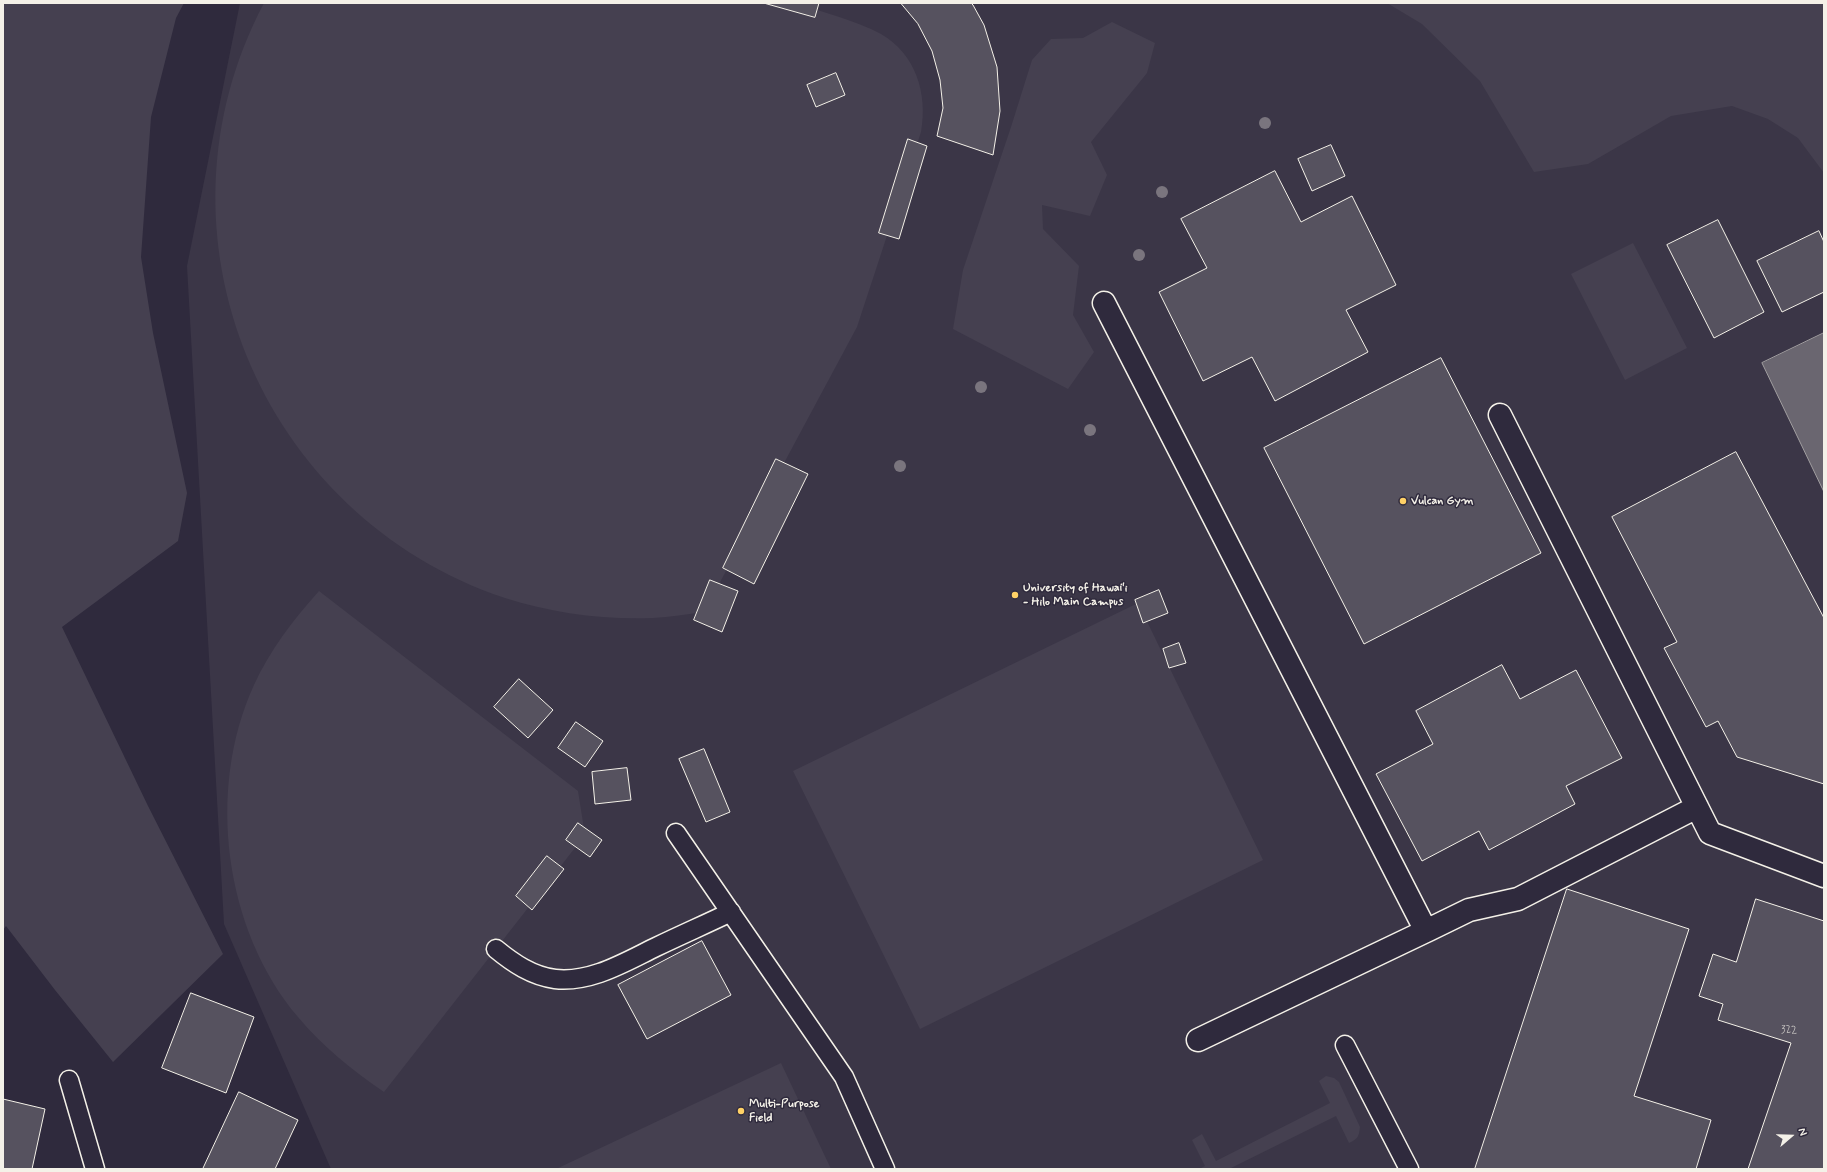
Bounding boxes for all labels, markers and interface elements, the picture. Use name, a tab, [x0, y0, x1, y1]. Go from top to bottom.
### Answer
place label: Vulcan Gym	[1411, 494, 1474, 508]
marker: Vulcan Gym	[1398, 496, 1408, 506]
place label: University of Hawaiʻi - Hilo Main Campus	[1023, 581, 1127, 609]
marker: University of Hawaiʻi - Hilo Main Campus	[1010, 590, 1020, 600]
house number: 322	[1781, 1025, 1797, 1037]
place label: Multi-Purpose Field	[749, 1097, 819, 1125]
marker: Multi-Purpose Field	[736, 1106, 746, 1116]
north arrow	[1771, 1116, 1811, 1156]
text: N	[1794, 1126, 1810, 1138]

